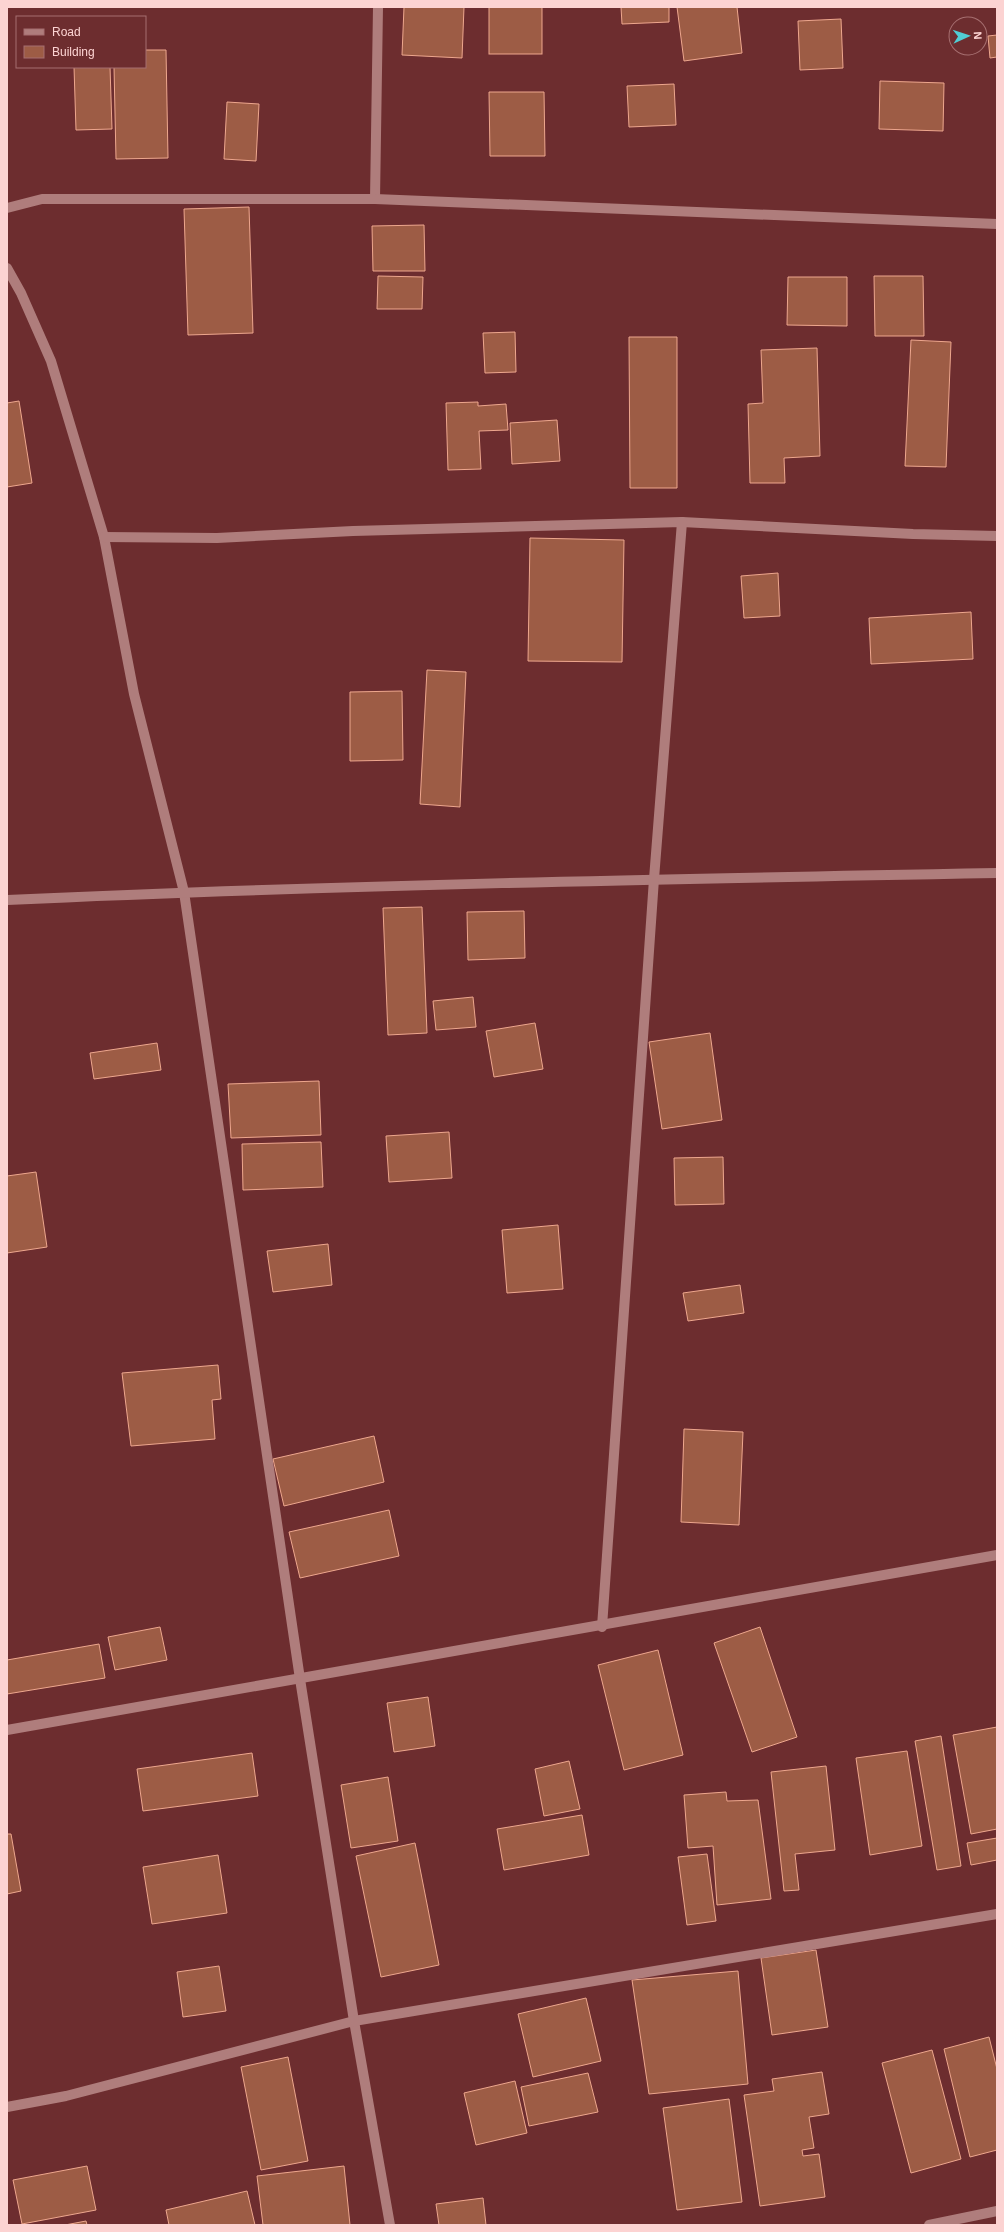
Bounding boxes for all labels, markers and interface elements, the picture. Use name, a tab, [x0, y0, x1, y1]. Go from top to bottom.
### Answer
legend	[16, 16, 146, 68]
north arrow	[948, 16, 988, 56]
text: Road	[52, 25, 81, 39]
text: N	[972, 31, 984, 40]
text: Building	[52, 45, 95, 59]

